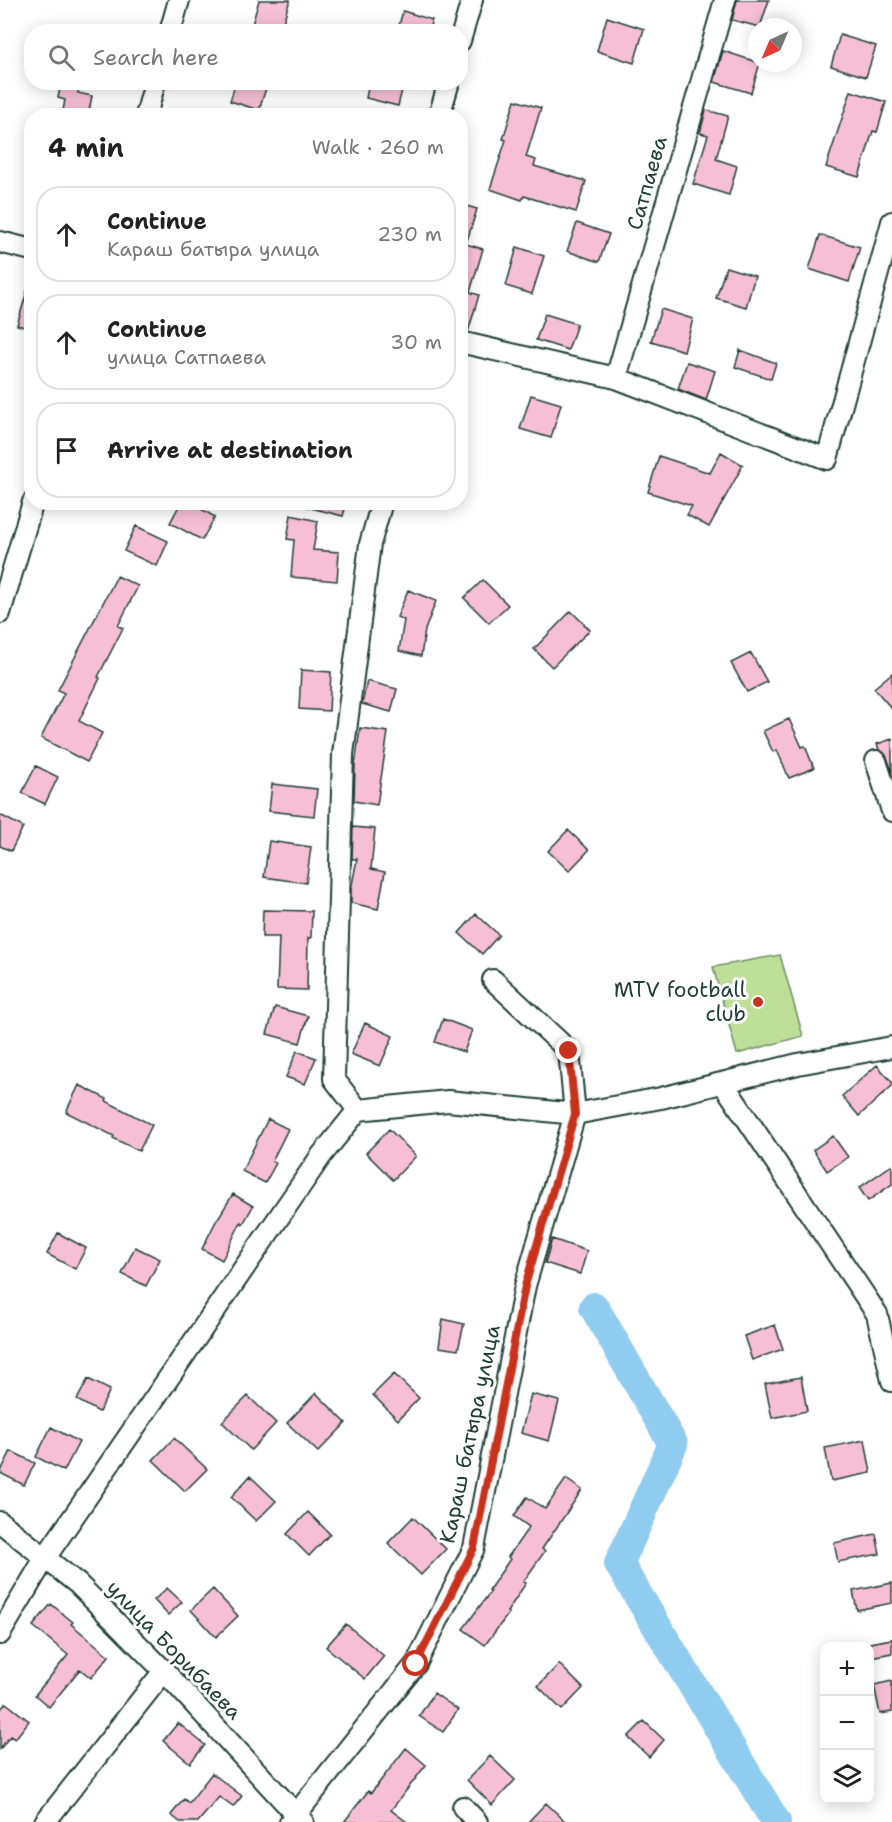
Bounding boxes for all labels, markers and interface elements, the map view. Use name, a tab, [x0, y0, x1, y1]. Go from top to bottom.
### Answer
north arrow	[748, 18, 802, 72]
search box	[24, 24, 468, 90]
icon: search	[45, 41, 78, 74]
text: Search here	[93, 43, 219, 72]
text: 4 min	[48, 130, 124, 165]
street label: Сатпаева	[620, 133, 674, 233]
text: Walk · 260 m	[312, 134, 444, 160]
text: Continue	[107, 207, 207, 236]
icon: ahead	[50, 218, 83, 251]
text: 230 m	[377, 221, 442, 247]
text: Караш батыра улица	[107, 236, 319, 262]
text: Continue	[107, 315, 207, 344]
icon: ahead	[50, 326, 83, 359]
text: 30 m	[390, 329, 442, 355]
text: улица Сатпаева	[107, 344, 266, 370]
icon: arrive	[50, 434, 83, 467]
text: Arrive at destination	[107, 436, 353, 465]
place label: MTV football club	[614, 976, 747, 1028]
marker: MTV football club	[751, 995, 765, 1009]
route end	[555, 1037, 581, 1063]
street label: Караш батыра улица	[433, 1322, 507, 1546]
street label: улица Борибаева	[100, 1574, 248, 1726]
map controls	[820, 1642, 874, 1804]
button: +	[820, 1642, 874, 1696]
route start	[402, 1650, 428, 1676]
button: −	[820, 1696, 874, 1750]
button: layers	[820, 1750, 874, 1804]

